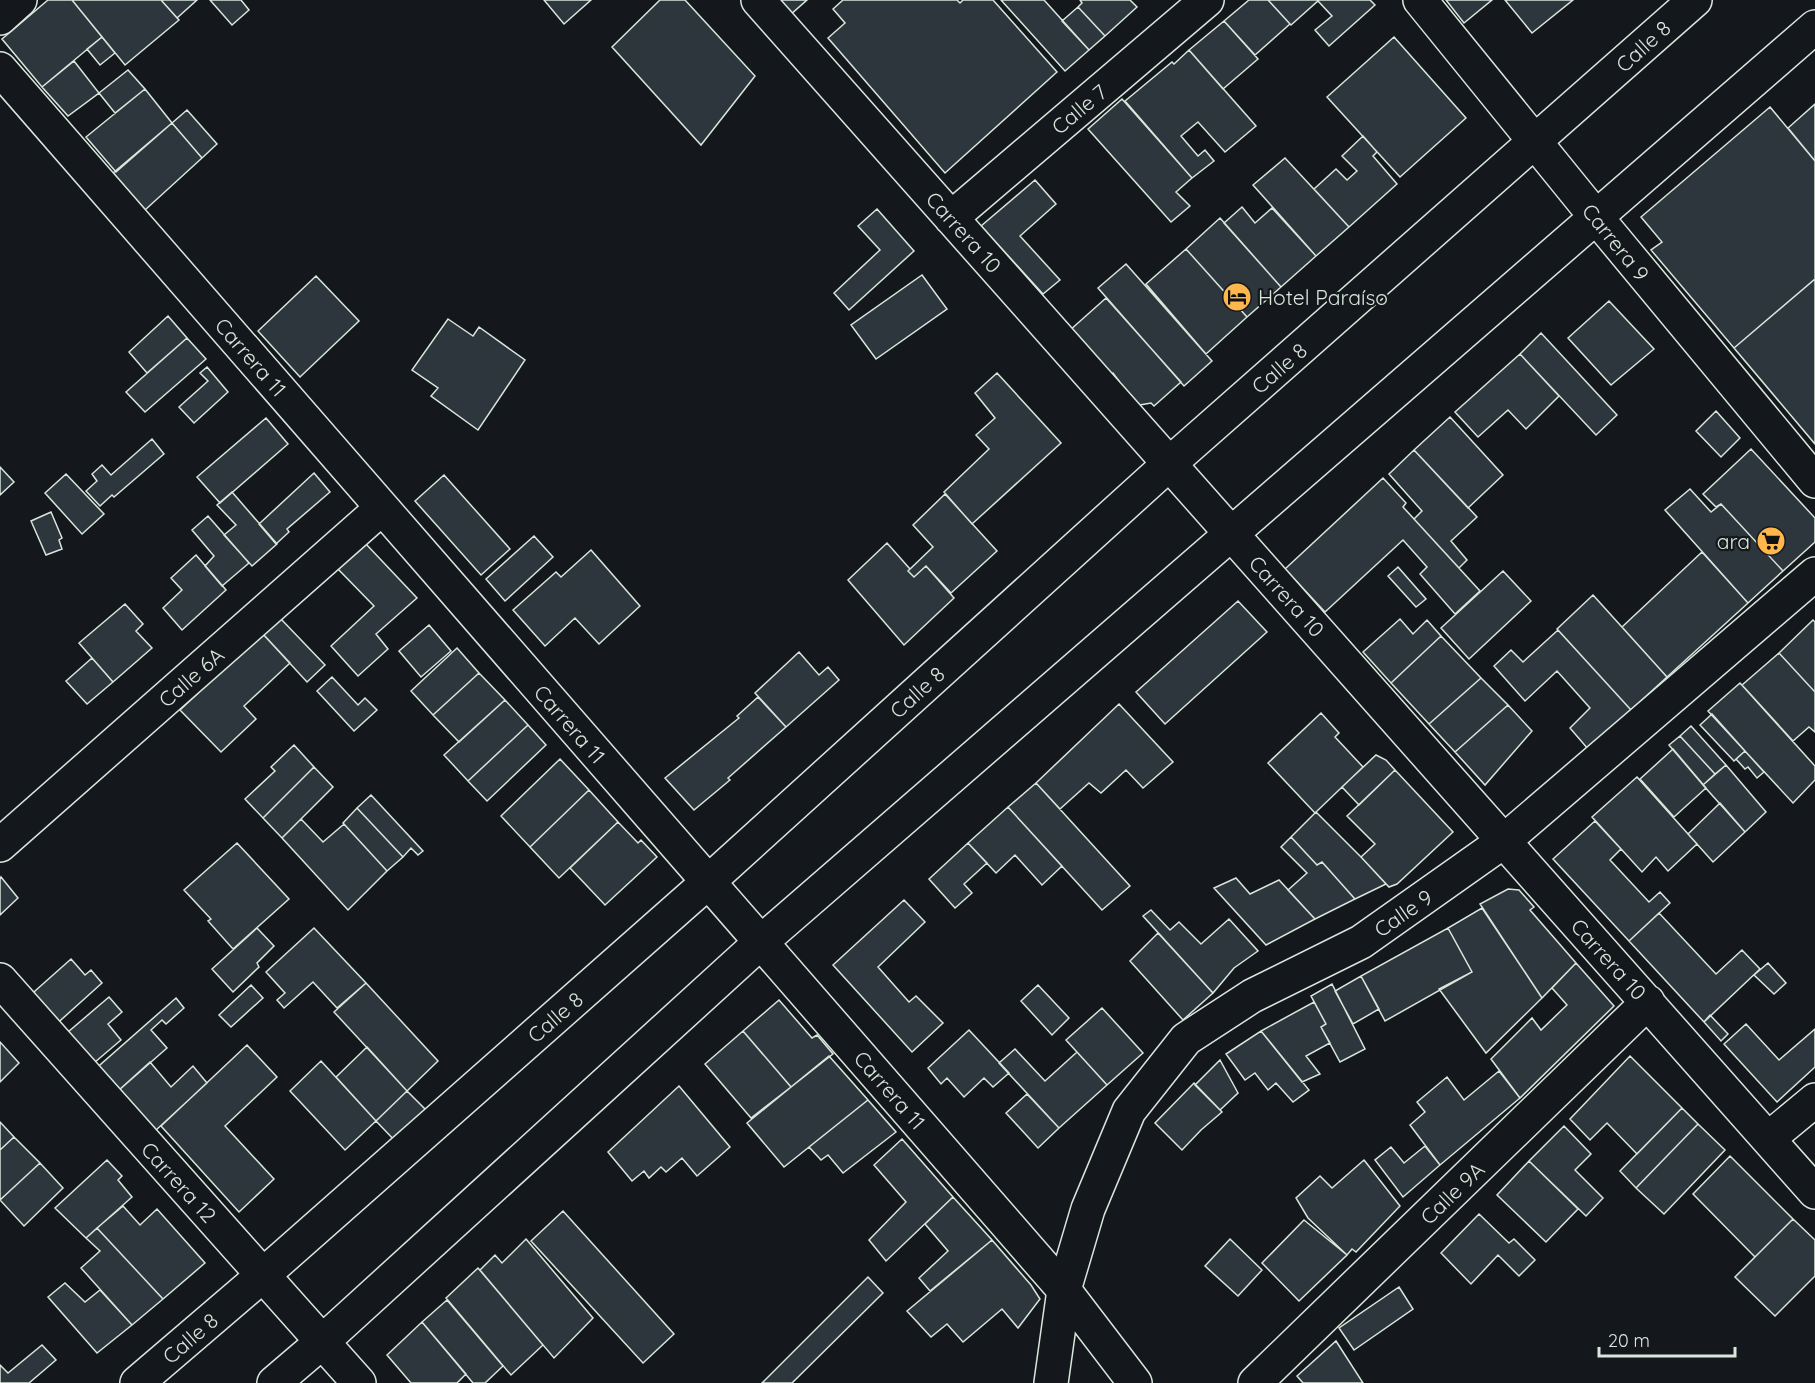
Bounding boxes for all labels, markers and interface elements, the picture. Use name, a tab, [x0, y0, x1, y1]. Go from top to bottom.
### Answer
street label: Calle 8	[1610, 15, 1676, 77]
street label: Calle 7	[1046, 78, 1112, 140]
street label: Carrera 10	[921, 186, 1007, 278]
street label: Carrera 9	[1577, 198, 1655, 286]
hotel icon: Hotel Paraíso	[1221, 281, 1253, 313]
place label: Hotel Paraíso	[1258, 284, 1388, 310]
street label: Carrera 11	[210, 312, 292, 402]
street label: Calle 8	[1246, 337, 1312, 399]
supermarket icon: ara	[1755, 525, 1787, 557]
place label: ara	[1717, 528, 1750, 554]
street label: Carrera 10	[1244, 550, 1330, 642]
street label: Calle 6A	[153, 641, 229, 713]
street label: Calle 8	[884, 661, 950, 723]
street label: Carrera 11	[529, 679, 611, 769]
street label: Calle 9	[1369, 884, 1437, 942]
street label: Carrera 10	[1566, 913, 1652, 1005]
street label: Calle 8	[522, 986, 588, 1048]
street label: Carrera 11	[849, 1045, 931, 1135]
street label: Carrera 12	[136, 1136, 222, 1228]
street label: Calle 9A	[1415, 1156, 1489, 1230]
street label: Calle 8	[157, 1307, 223, 1369]
scale bar	[1599, 1320, 1736, 1358]
text: 20 m	[1608, 1329, 1650, 1352]

